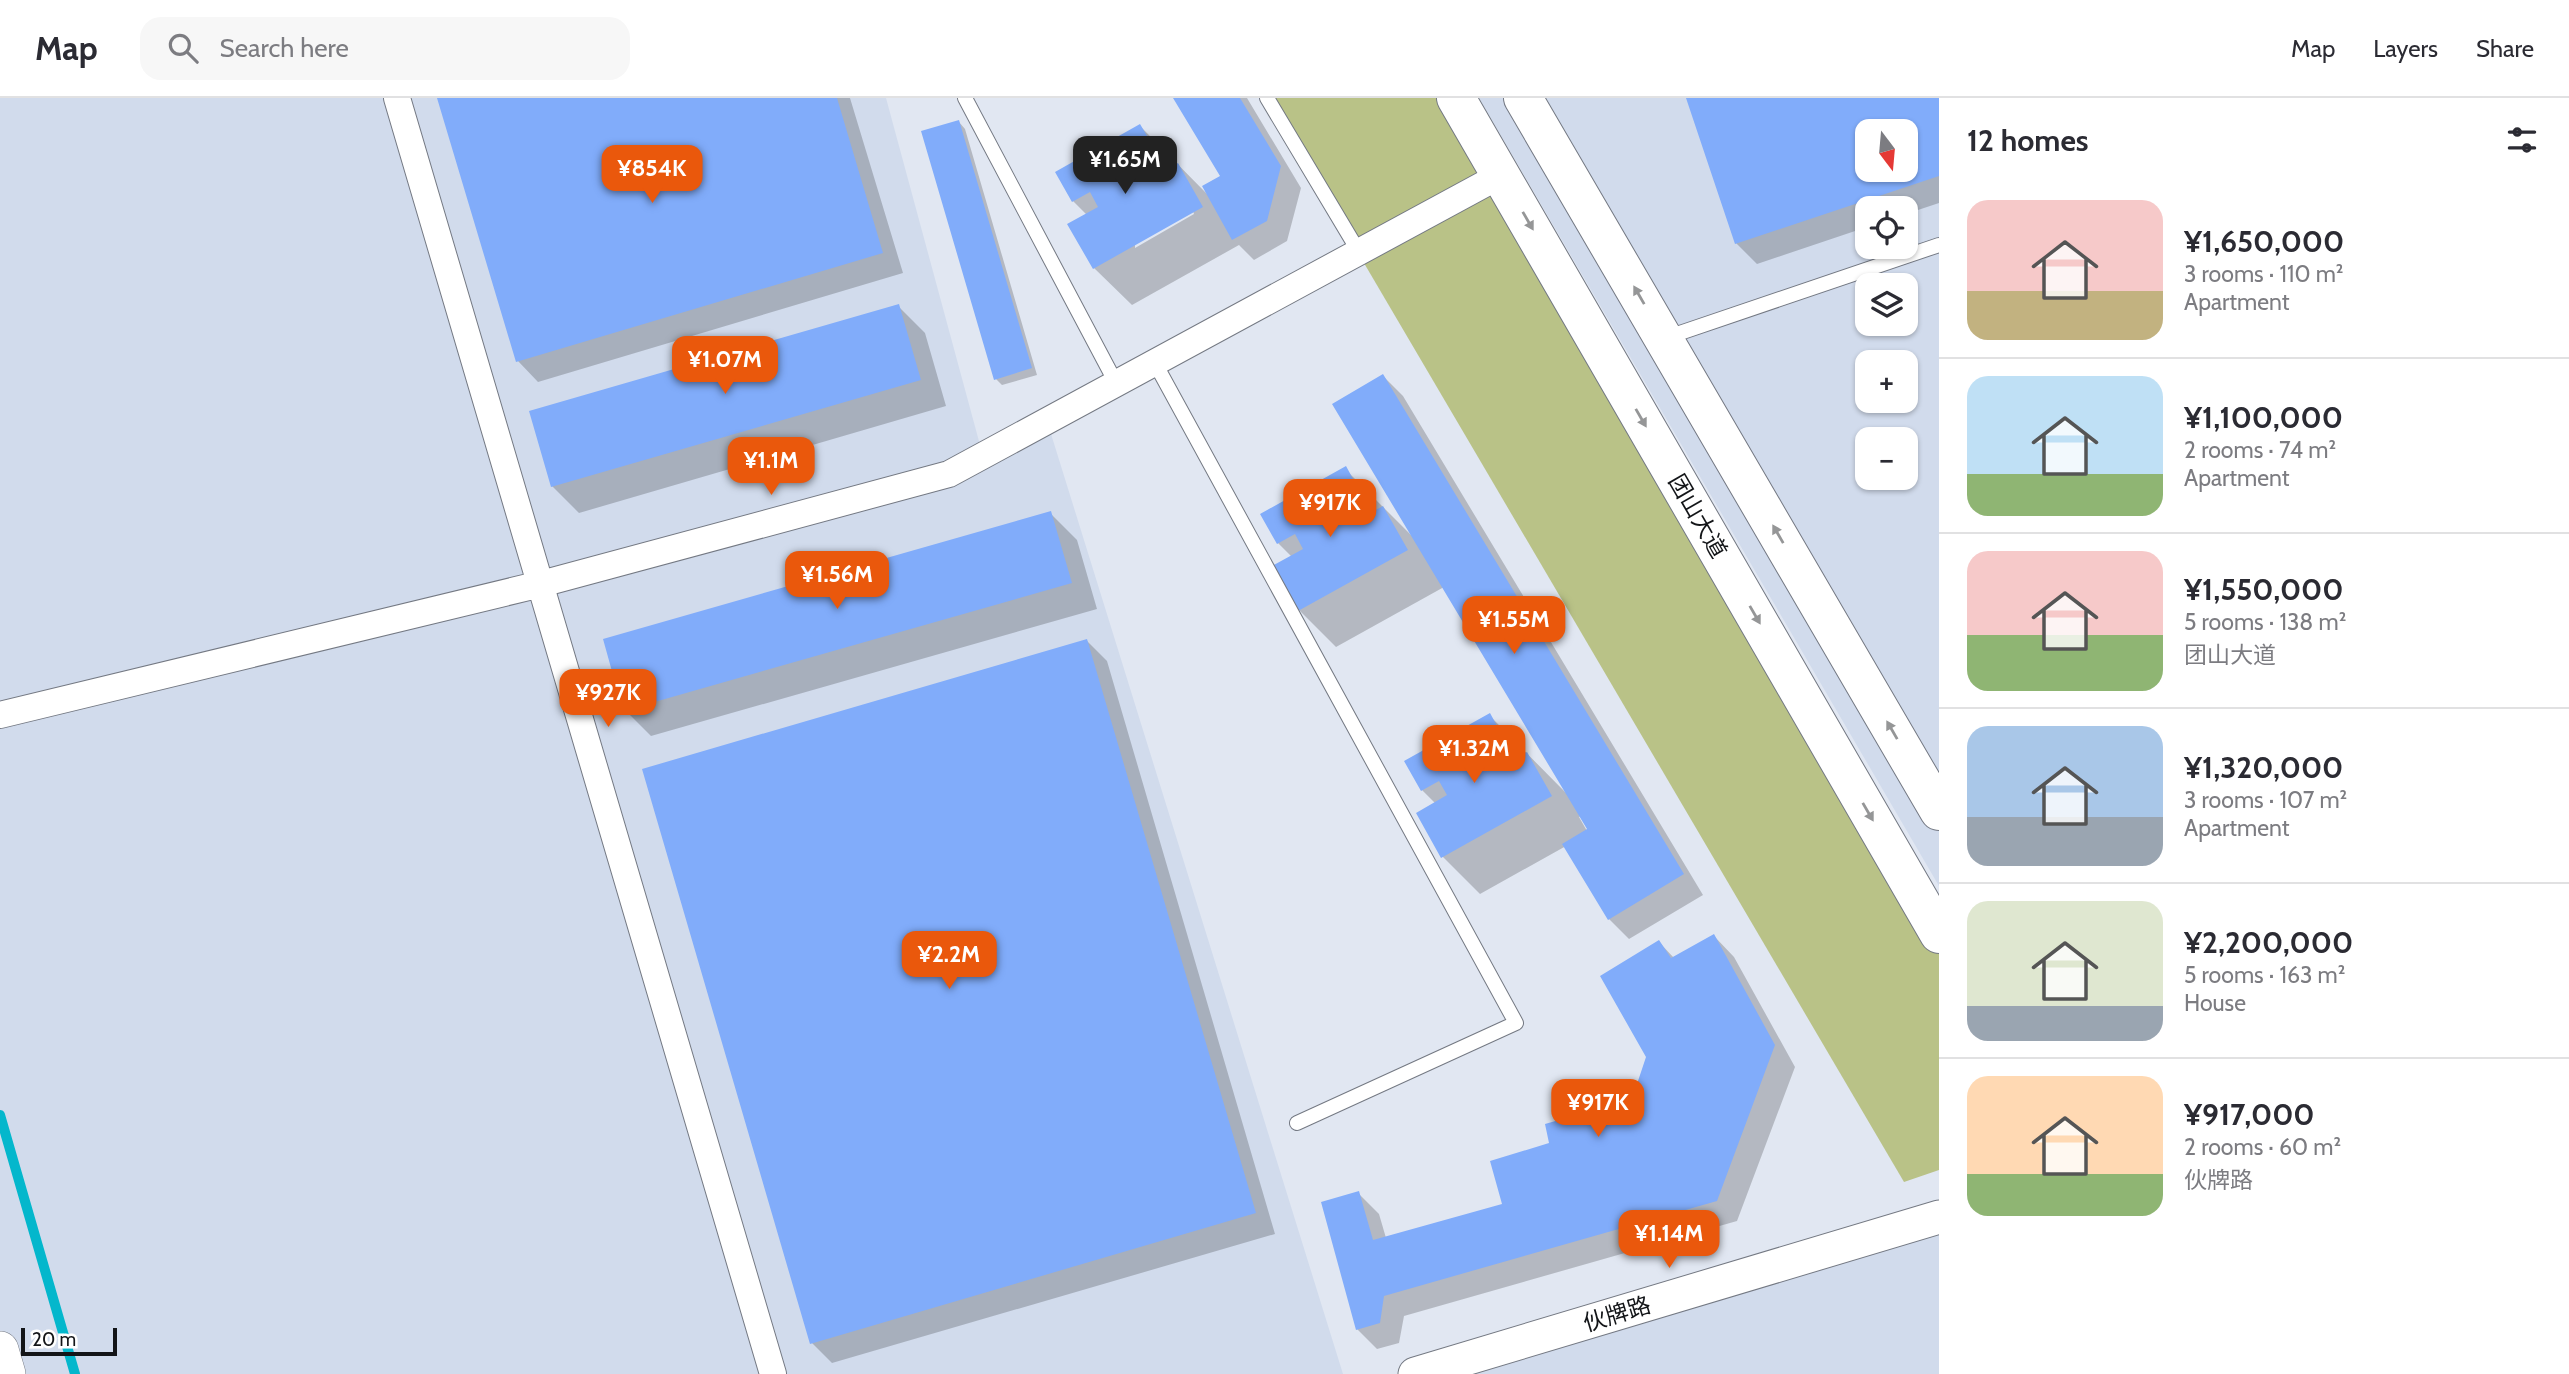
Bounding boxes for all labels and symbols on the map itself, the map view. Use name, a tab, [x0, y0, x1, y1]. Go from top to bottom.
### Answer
north arrow	[1855, 119, 1918, 182]
pin: ¥1.65M	[1068, 136, 1182, 196]
pin: ¥854K	[603, 146, 701, 205]
one-way arrow	[1521, 211, 1534, 230]
one-way arrow	[1633, 285, 1645, 304]
pin: ¥1.07M	[668, 336, 782, 396]
one-way arrow	[1635, 408, 1647, 427]
pin: ¥1.1M	[722, 438, 820, 497]
street label: 团山大道	[1663, 469, 1733, 563]
pin: ¥917K	[1281, 480, 1379, 539]
one-way arrow	[1772, 524, 1784, 543]
pin: ¥1.56M	[780, 552, 894, 611]
pin: ¥1.55M	[1457, 596, 1571, 656]
one-way arrow	[1749, 605, 1761, 624]
pin: ¥927K	[559, 670, 657, 729]
one-way arrow	[1886, 721, 1899, 740]
pin: ¥1.32M	[1417, 726, 1531, 785]
one-way arrow	[1862, 802, 1874, 821]
pin: ¥2.2M	[900, 932, 998, 991]
pin: ¥917K	[1549, 1080, 1647, 1139]
pin: ¥1.14M	[1612, 1210, 1726, 1270]
street label: 伙牌路	[1580, 1291, 1654, 1337]
scale bar	[21, 1325, 117, 1357]

